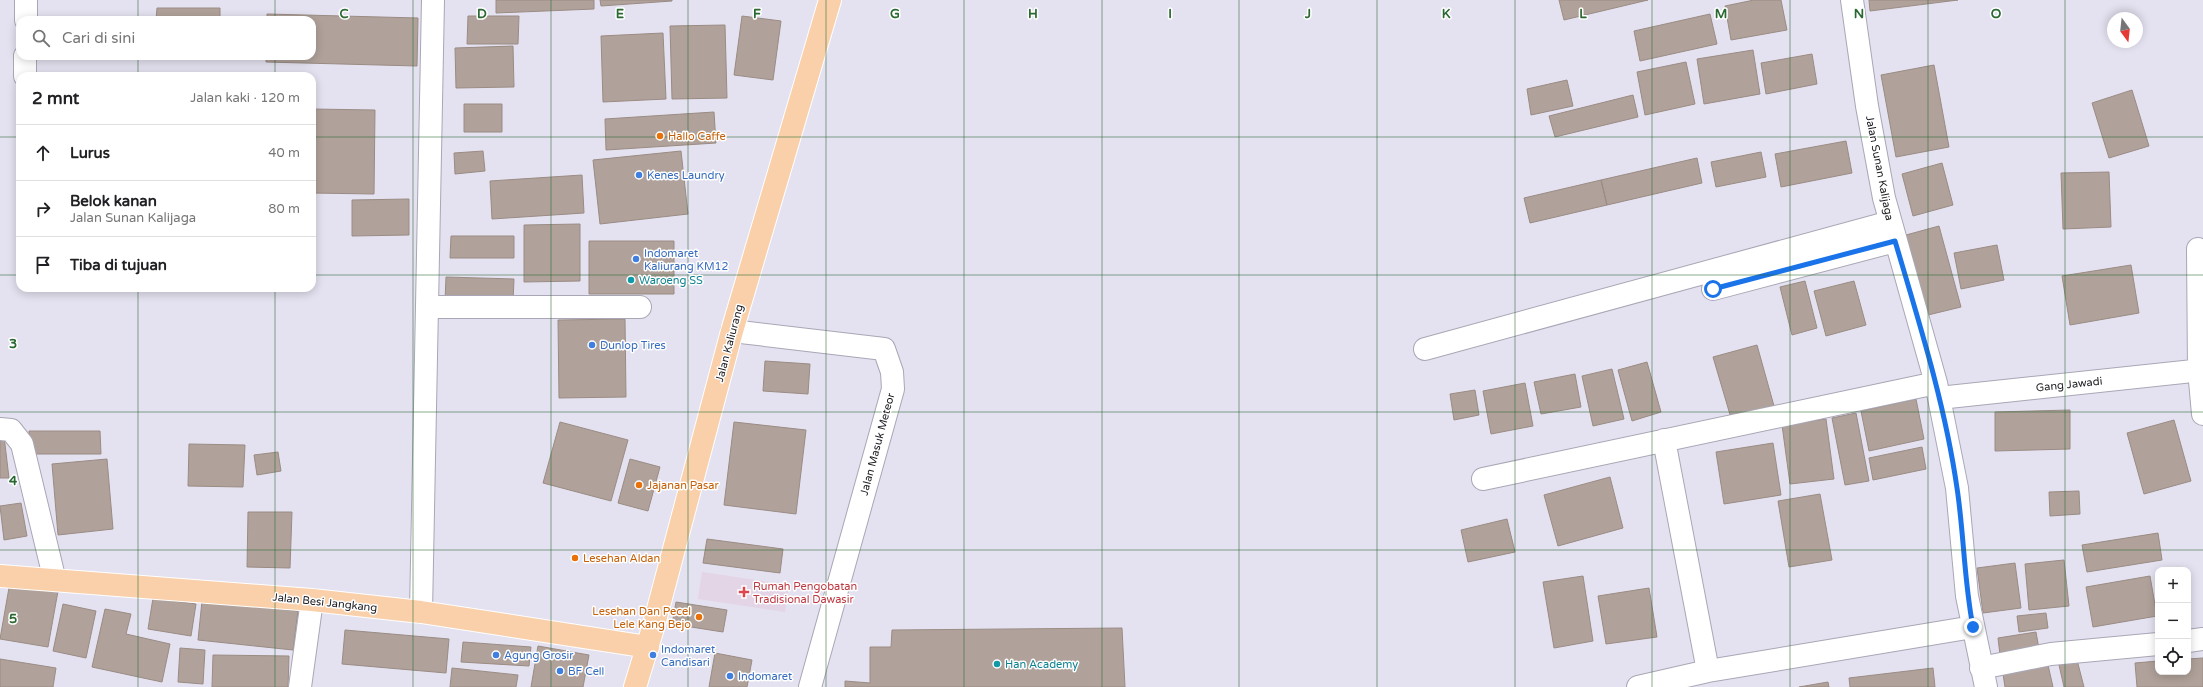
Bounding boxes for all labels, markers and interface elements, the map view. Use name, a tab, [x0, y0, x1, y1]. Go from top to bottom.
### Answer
text: C	[339, 6, 349, 22]
text: D	[477, 6, 487, 22]
text: E	[616, 6, 624, 22]
text: F	[753, 6, 761, 22]
text: G	[890, 6, 900, 22]
text: H	[1028, 6, 1038, 22]
text: I	[1168, 6, 1172, 22]
text: J	[1304, 6, 1311, 22]
text: K	[1442, 6, 1451, 22]
text: L	[1579, 6, 1587, 22]
text: M	[1715, 6, 1727, 22]
text: N	[1854, 6, 1864, 22]
text: O	[1991, 6, 2002, 22]
north arrow	[2107, 12, 2143, 48]
search box	[16, 16, 316, 60]
icon: search	[30, 27, 52, 49]
text: Cari di sini	[62, 29, 135, 47]
text: 2 mnt	[32, 88, 79, 109]
text: Jalan kaki · 120 m	[190, 90, 300, 106]
street label: Jalan Sunan Kalijaga	[1863, 114, 1896, 222]
place label: Hallo Caffe	[668, 130, 726, 143]
marker: Hallo Caffe	[655, 131, 665, 141]
icon: ahead	[32, 142, 54, 164]
text: Lurus	[70, 144, 110, 162]
text: 40 m	[268, 145, 300, 161]
place label: Kenes Laundry	[647, 169, 725, 182]
marker: Kenes Laundry	[634, 170, 644, 180]
text: Belok kanan	[70, 192, 157, 210]
icon: right	[32, 198, 54, 220]
text: 80 m	[268, 201, 300, 217]
text: Jalan Sunan Kalijaga	[70, 210, 196, 226]
place label: Indomaret Kaliurang KM12	[644, 247, 729, 273]
icon: arrive	[32, 254, 54, 276]
marker: Indomaret Kaliurang KM12	[631, 254, 641, 264]
text: Tiba di tujuan	[70, 256, 167, 274]
place label: Waroeng SS	[639, 274, 703, 287]
marker: Waroeng SS	[626, 275, 636, 285]
route start	[1704, 280, 1722, 298]
street label: Jalan Kaliurang	[713, 303, 746, 383]
text: 3	[9, 336, 17, 352]
place label: Dunlop Tires	[600, 339, 666, 352]
marker: Dunlop Tires	[587, 340, 597, 350]
street label: Gang Jawadi	[2035, 375, 2103, 394]
street label: Jalan Masuk Meteor	[858, 391, 898, 497]
text: 4	[9, 473, 18, 489]
place label: Jajanan Pasar	[647, 479, 719, 492]
marker: Jajanan Pasar	[634, 480, 644, 490]
place label: Lesehan Aldan	[583, 552, 660, 565]
marker: Lesehan Aldan	[570, 553, 580, 563]
map controls	[2155, 567, 2191, 675]
button: +	[2155, 567, 2191, 603]
place label: Rumah Pengobatan Tradisional Dawasir	[753, 580, 857, 606]
marker: Rumah Pengobatan Tradisional Dawasir	[738, 586, 750, 598]
street label: Jalan Besi Jangkang	[272, 591, 378, 614]
button: −	[2155, 603, 2191, 639]
place label: Lesehan Dan Pecel Lele Kang Bejo	[592, 605, 691, 631]
text: 5	[9, 611, 17, 627]
marker: Lesehan Dan Pecel Lele Kang Bejo	[694, 612, 704, 622]
route end	[1964, 618, 1982, 636]
button: locate	[2155, 639, 2191, 675]
place label: Indomaret Candisari	[661, 643, 715, 669]
place label: Agung Grosir	[504, 649, 574, 662]
marker: Agung Grosir	[491, 650, 501, 660]
marker: Indomaret Candisari	[648, 650, 658, 660]
place label: Han Academy	[1005, 658, 1078, 671]
marker: Han Academy	[992, 659, 1002, 669]
place label: BF Cell	[568, 665, 604, 678]
marker: BF Cell	[555, 666, 565, 676]
place label: Indomaret	[738, 670, 792, 683]
marker: Indomaret	[725, 671, 735, 681]

